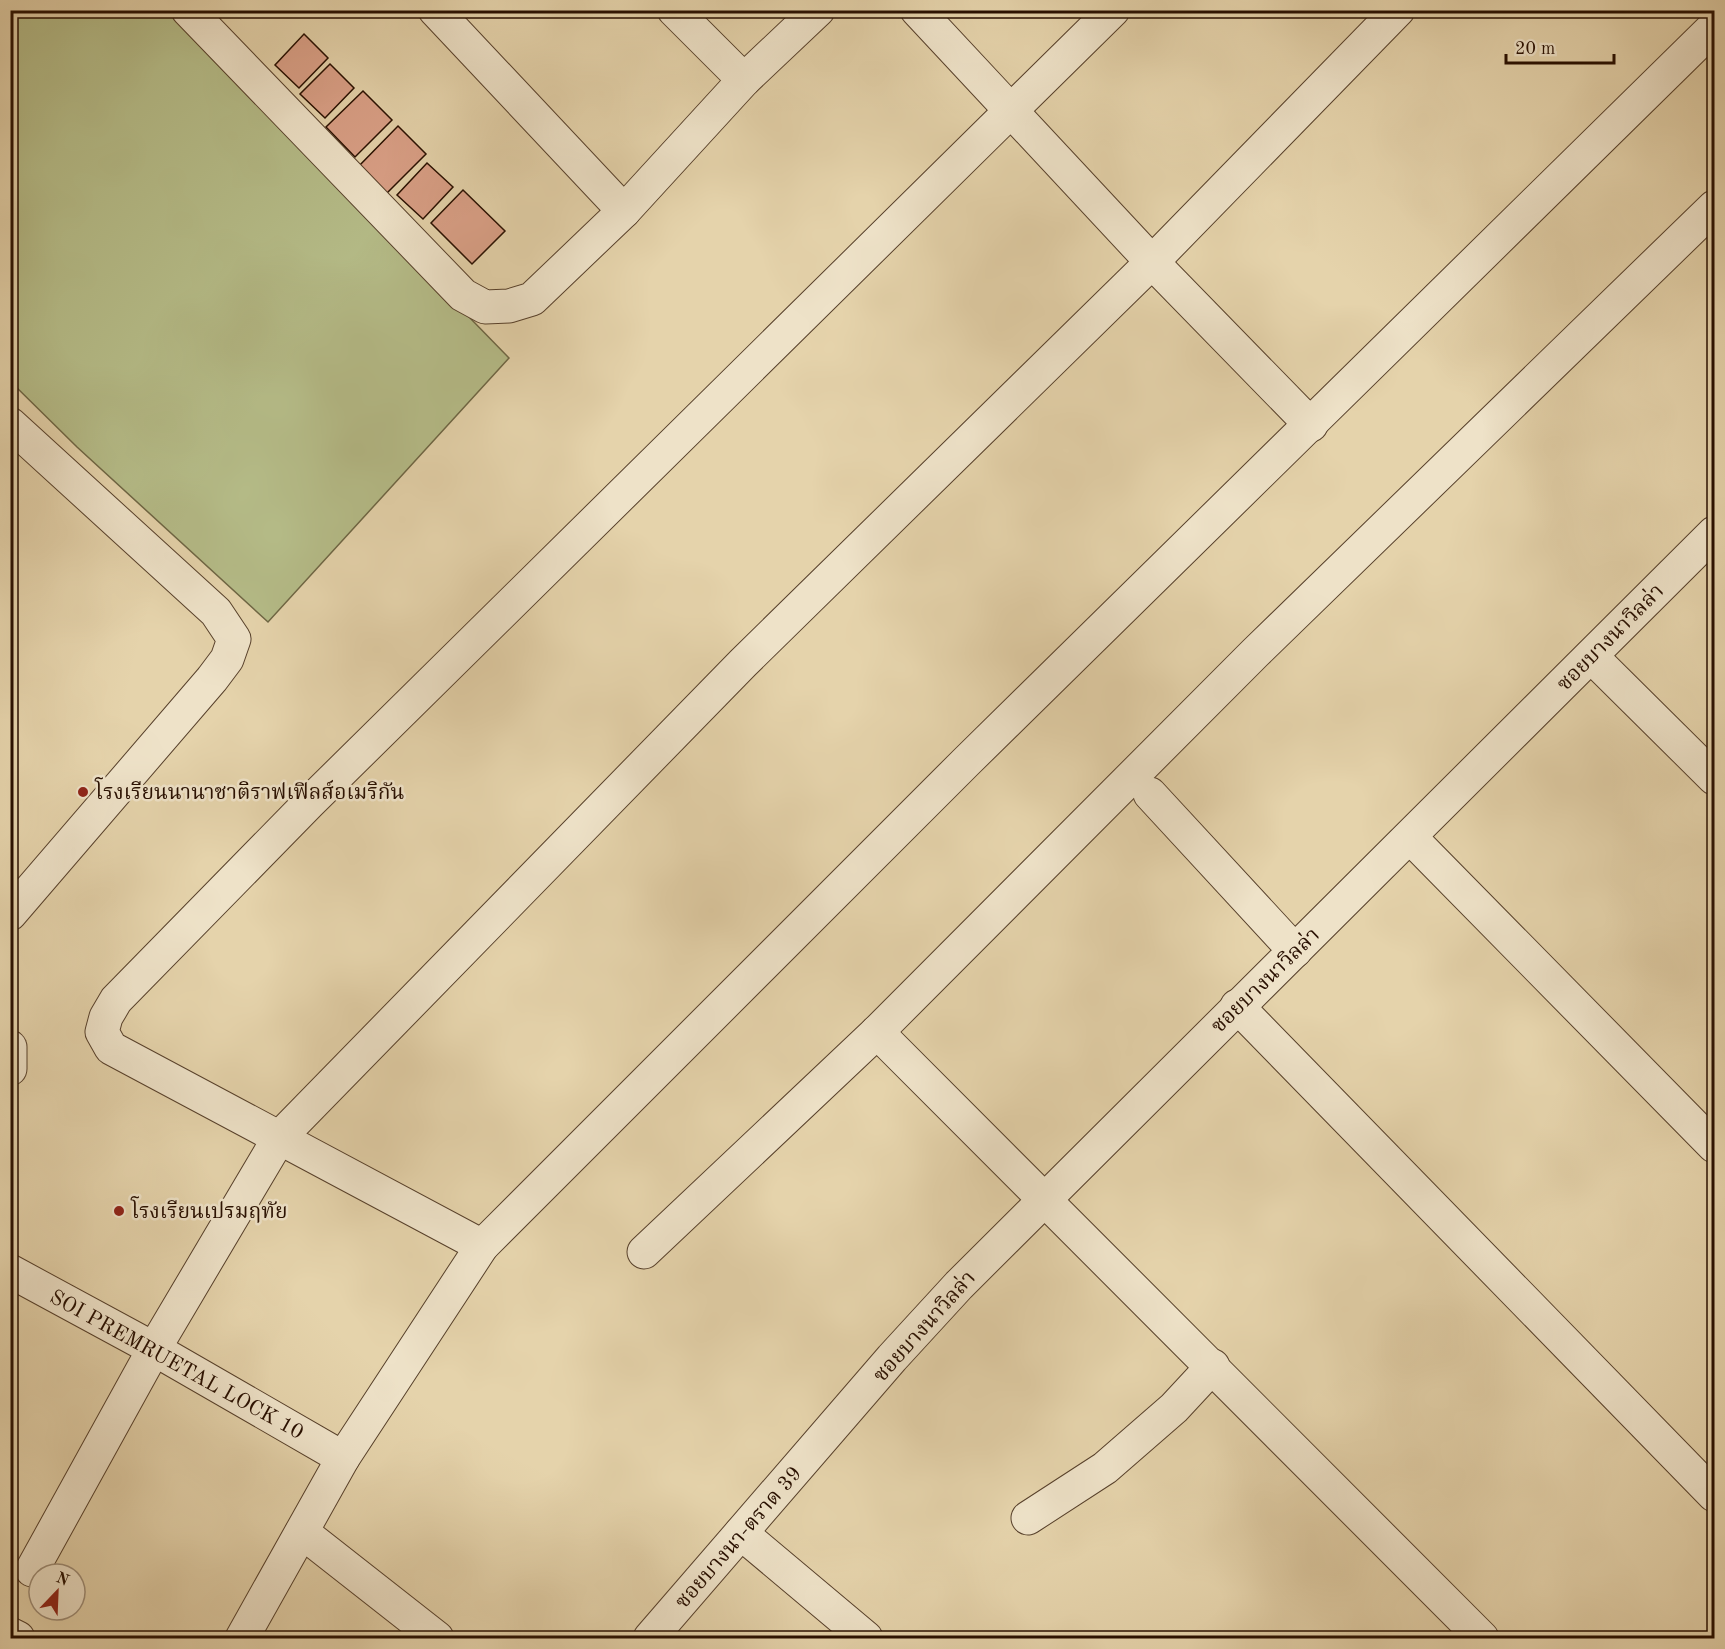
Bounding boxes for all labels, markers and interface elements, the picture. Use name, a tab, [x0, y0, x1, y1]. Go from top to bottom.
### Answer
scale bar	[1506, 27, 1614, 65]
text: 20 m	[1515, 40, 1555, 58]
street label: ซอยบางนาวิลล่า	[1552, 579, 1668, 695]
place label: โรงเรียนนานาชาติราฟเฟิลส์อเมริกัน	[94, 777, 405, 804]
marker: โรงเรียนนานาชาติราฟเฟิลส์อเมริกัน	[76, 785, 90, 799]
street label: ซอยบางนาวิลล่า	[1206, 922, 1324, 1038]
place label: โรงเรียนเปรมฤทัย	[130, 1196, 288, 1223]
marker: โรงเรียนเปรมฤทัย	[112, 1204, 126, 1218]
street label: ซอยบางนาวิลล่า	[868, 1265, 980, 1387]
street label: SOI PREMRUETAL LOCK 10	[46, 1287, 307, 1444]
street label: ซอยบางนา-ตราด 39	[672, 1463, 806, 1613]
north arrow	[27, 1562, 87, 1622]
text: N	[53, 1570, 72, 1590]

